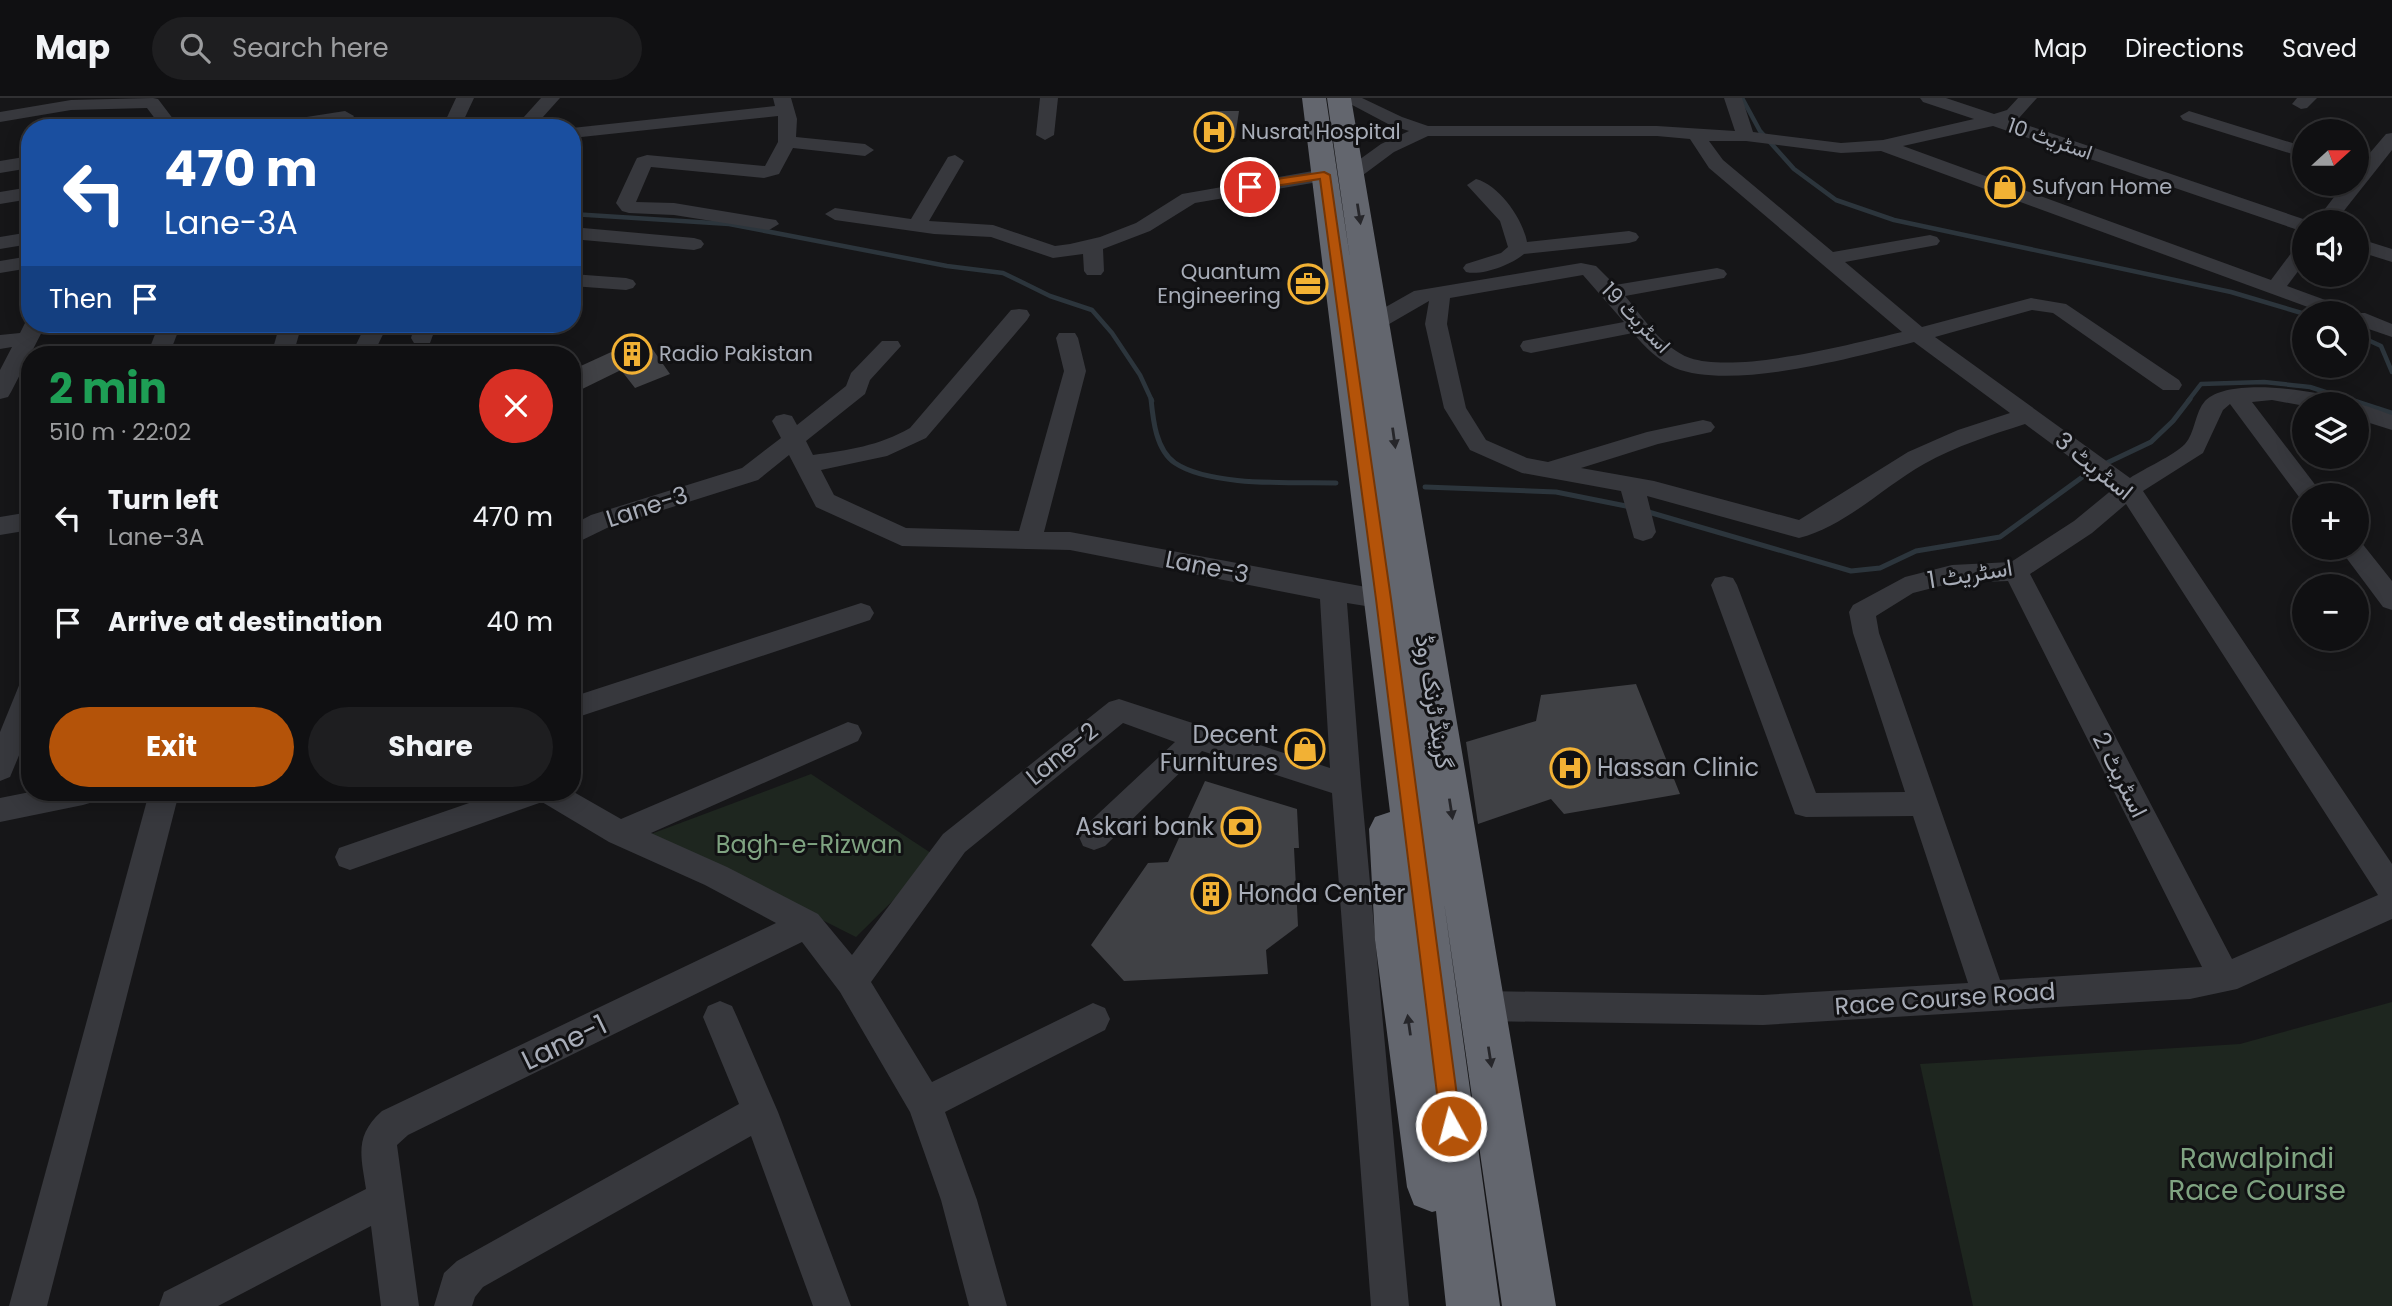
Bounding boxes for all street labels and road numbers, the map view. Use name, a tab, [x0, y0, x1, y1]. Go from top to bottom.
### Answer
street label: اسٹریٹ 10	[2004, 110, 2097, 167]
street label: اسٹریٹ 19	[1595, 276, 1677, 359]
street label: اسٹریٹ 3	[2048, 424, 2141, 507]
street label: Lane-3	[602, 478, 692, 535]
street label: Lane-3	[1163, 542, 1252, 591]
street label: اسٹریٹ 1	[1925, 551, 2015, 597]
street label: گرینڈ ٹرنک روڈ	[1408, 633, 1461, 771]
street label: Lane-2	[1019, 714, 1105, 793]
street label: اسٹریٹ 2	[2085, 726, 2156, 823]
street label: Race Course Road	[1834, 974, 2056, 1023]
street label: Lane-1	[515, 1005, 614, 1080]

